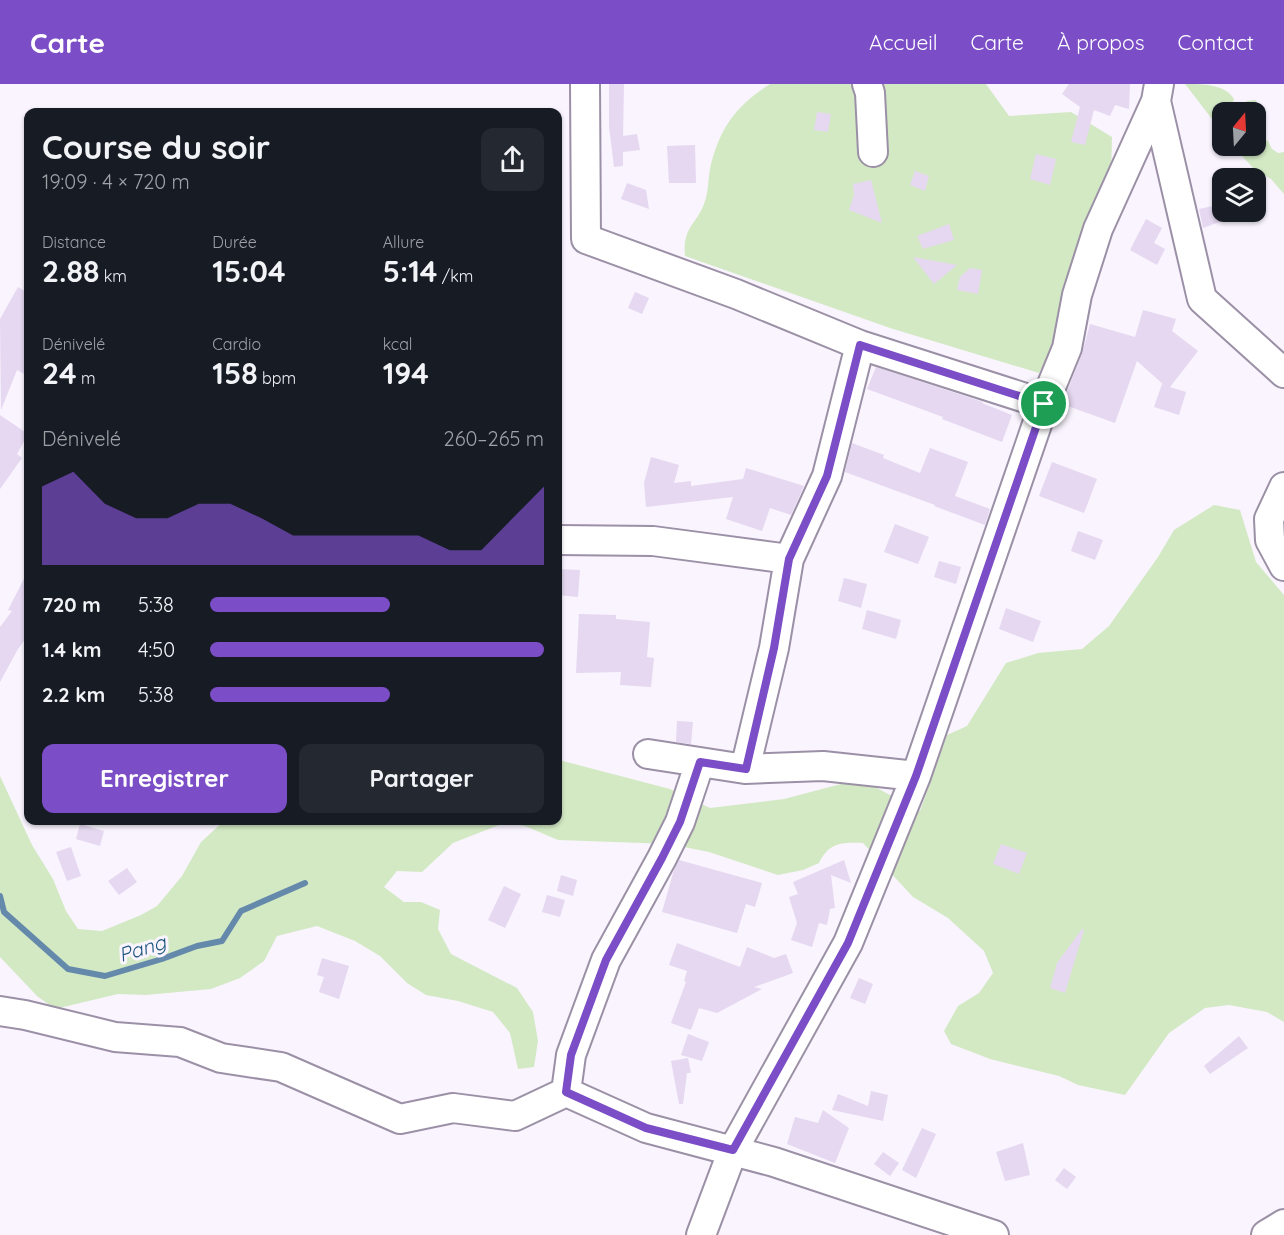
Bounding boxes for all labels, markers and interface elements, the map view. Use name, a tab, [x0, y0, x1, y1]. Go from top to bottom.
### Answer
text: Carte	[30, 25, 105, 60]
text: Accueil	[869, 29, 938, 55]
text: Carte	[971, 29, 1024, 55]
text: À propos	[1057, 29, 1145, 55]
text: Contact	[1178, 29, 1254, 55]
north arrow	[1212, 102, 1266, 156]
map controls	[1212, 102, 1266, 222]
text: Course du soir	[42, 126, 270, 167]
button: share	[481, 128, 544, 191]
button: layers	[1212, 168, 1266, 222]
text: 19:09 · 4 × 720 m	[42, 169, 190, 194]
text: Distance	[42, 232, 106, 252]
text: Durée	[212, 232, 257, 252]
text: Allure	[383, 232, 424, 252]
text: 2.88	[42, 252, 99, 290]
text: 15:04	[212, 252, 286, 290]
text: 5:14	[383, 252, 437, 290]
text: km	[99, 266, 127, 286]
text: /km	[437, 266, 473, 286]
text: Dénivelé	[42, 334, 105, 354]
text: Cardio	[212, 334, 261, 354]
text: kcal	[383, 334, 413, 354]
text: 24	[42, 354, 77, 392]
text: 158	[212, 354, 258, 392]
text: 194	[383, 354, 429, 392]
text: m	[77, 368, 96, 388]
text: bpm	[258, 368, 296, 388]
pin	[1018, 378, 1069, 429]
icon: arrive	[1027, 387, 1060, 420]
text: Dénivelé	[42, 426, 121, 451]
text: 260–265 m	[444, 426, 544, 451]
text: 720 m	[42, 592, 101, 617]
text: 5:38	[138, 592, 174, 617]
text: 1.4 km	[42, 637, 101, 662]
text: 4:50	[138, 637, 175, 662]
text: 2.2 km	[42, 682, 105, 707]
text: 5:38	[138, 682, 174, 707]
button: Enregistrer	[42, 744, 287, 813]
button: Partager	[299, 744, 544, 813]
water label: Pang	[115, 929, 170, 967]

